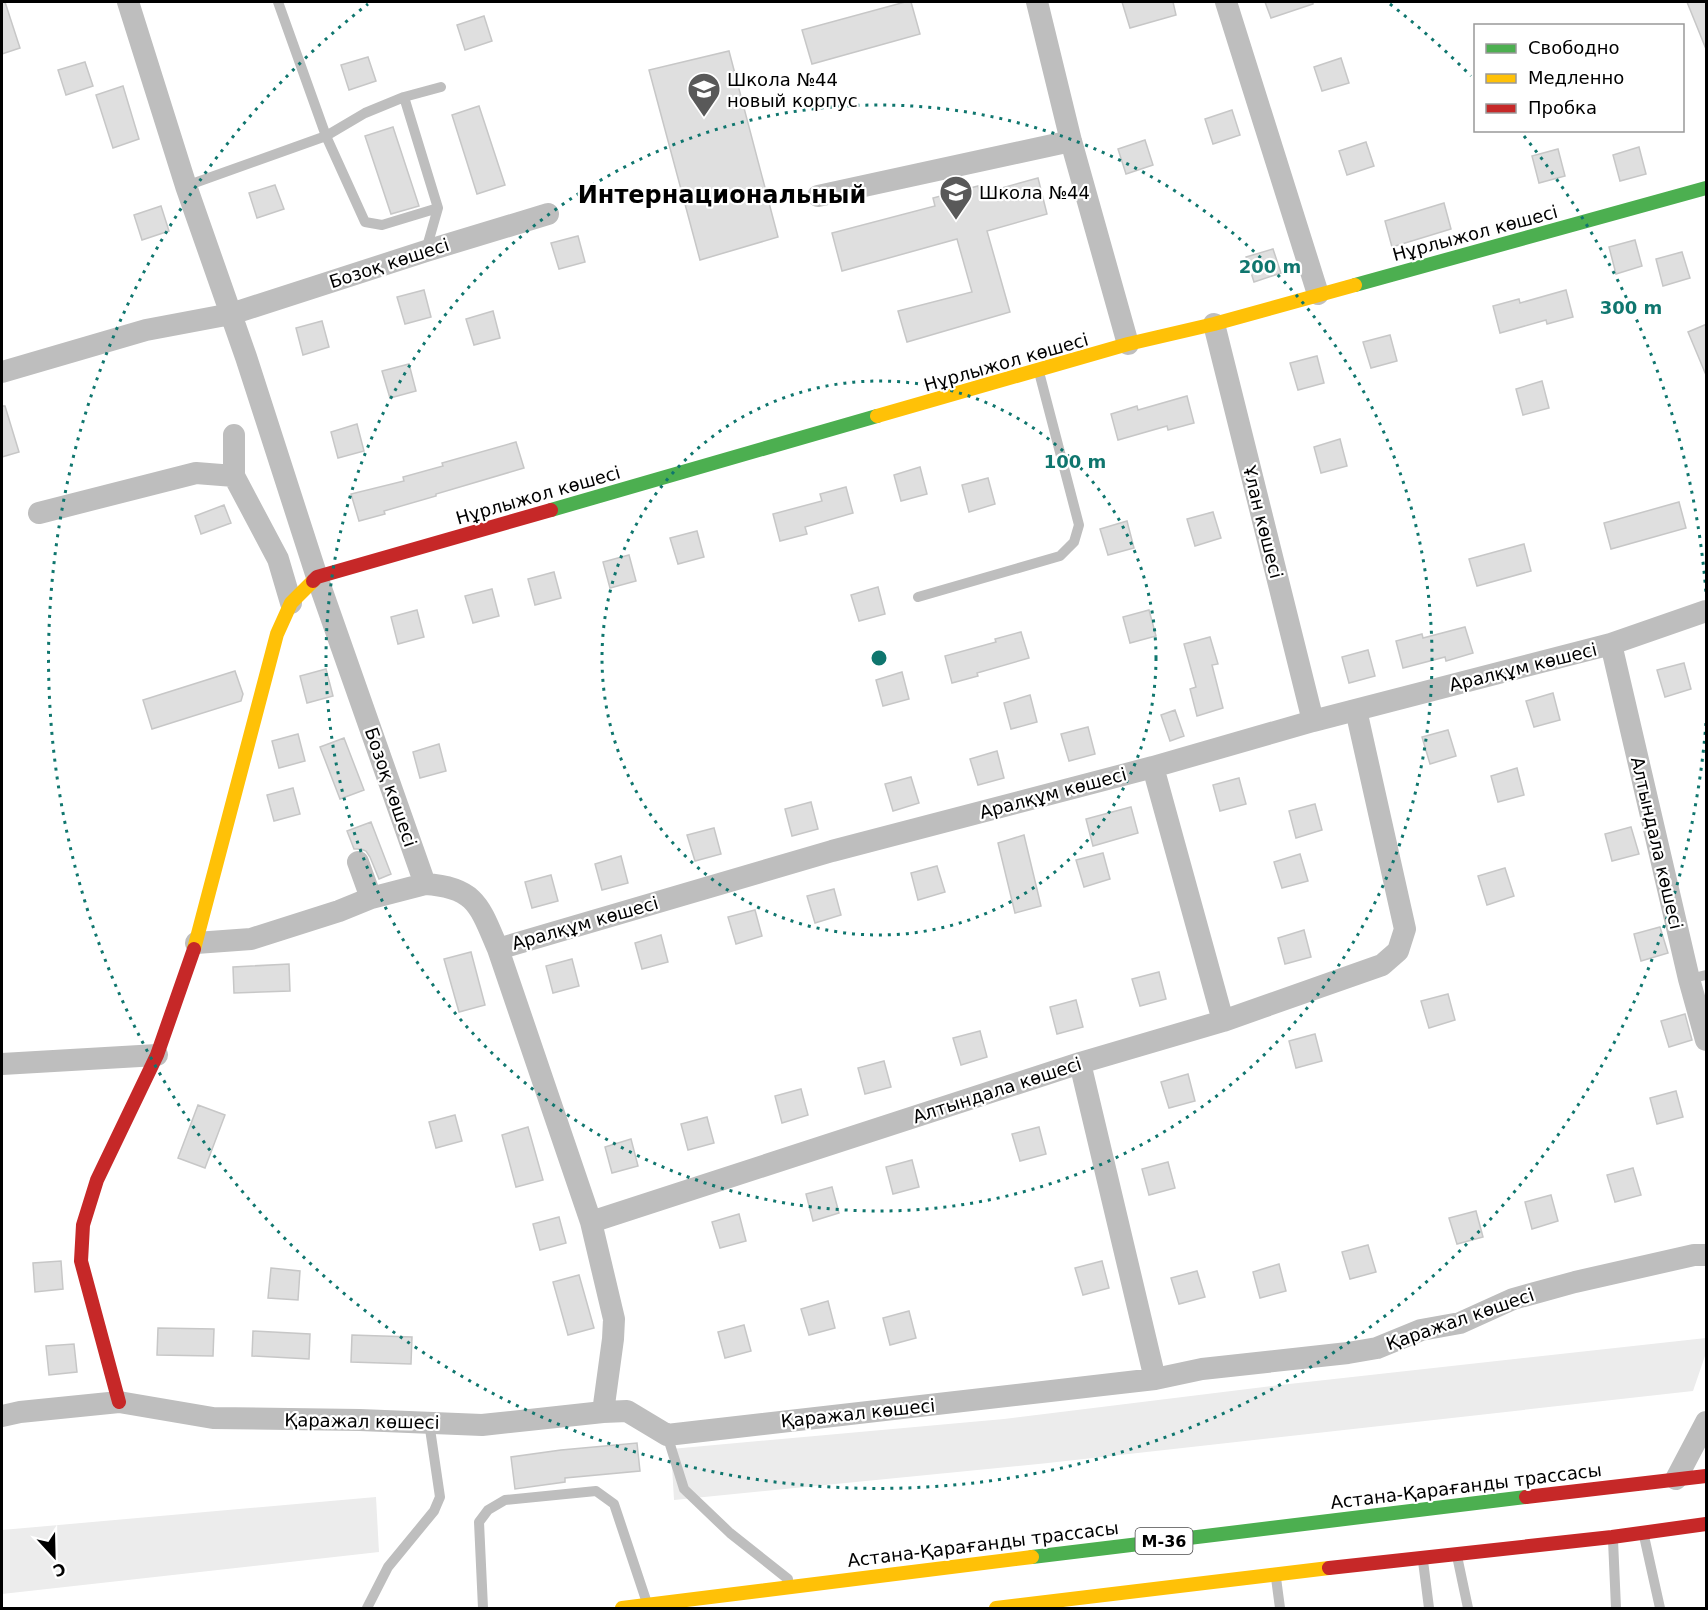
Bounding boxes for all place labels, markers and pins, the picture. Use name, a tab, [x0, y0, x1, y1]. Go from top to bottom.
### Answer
place label: Школа №44 новый корпус	[727, 69, 858, 111]
school or university icon: Школа №44 новый корпус	[686, 71, 722, 118]
school or university icon: Школа №44	[938, 174, 974, 221]
place label: Школа №44	[979, 182, 1090, 203]
centre of rings	[869, 648, 889, 668]

